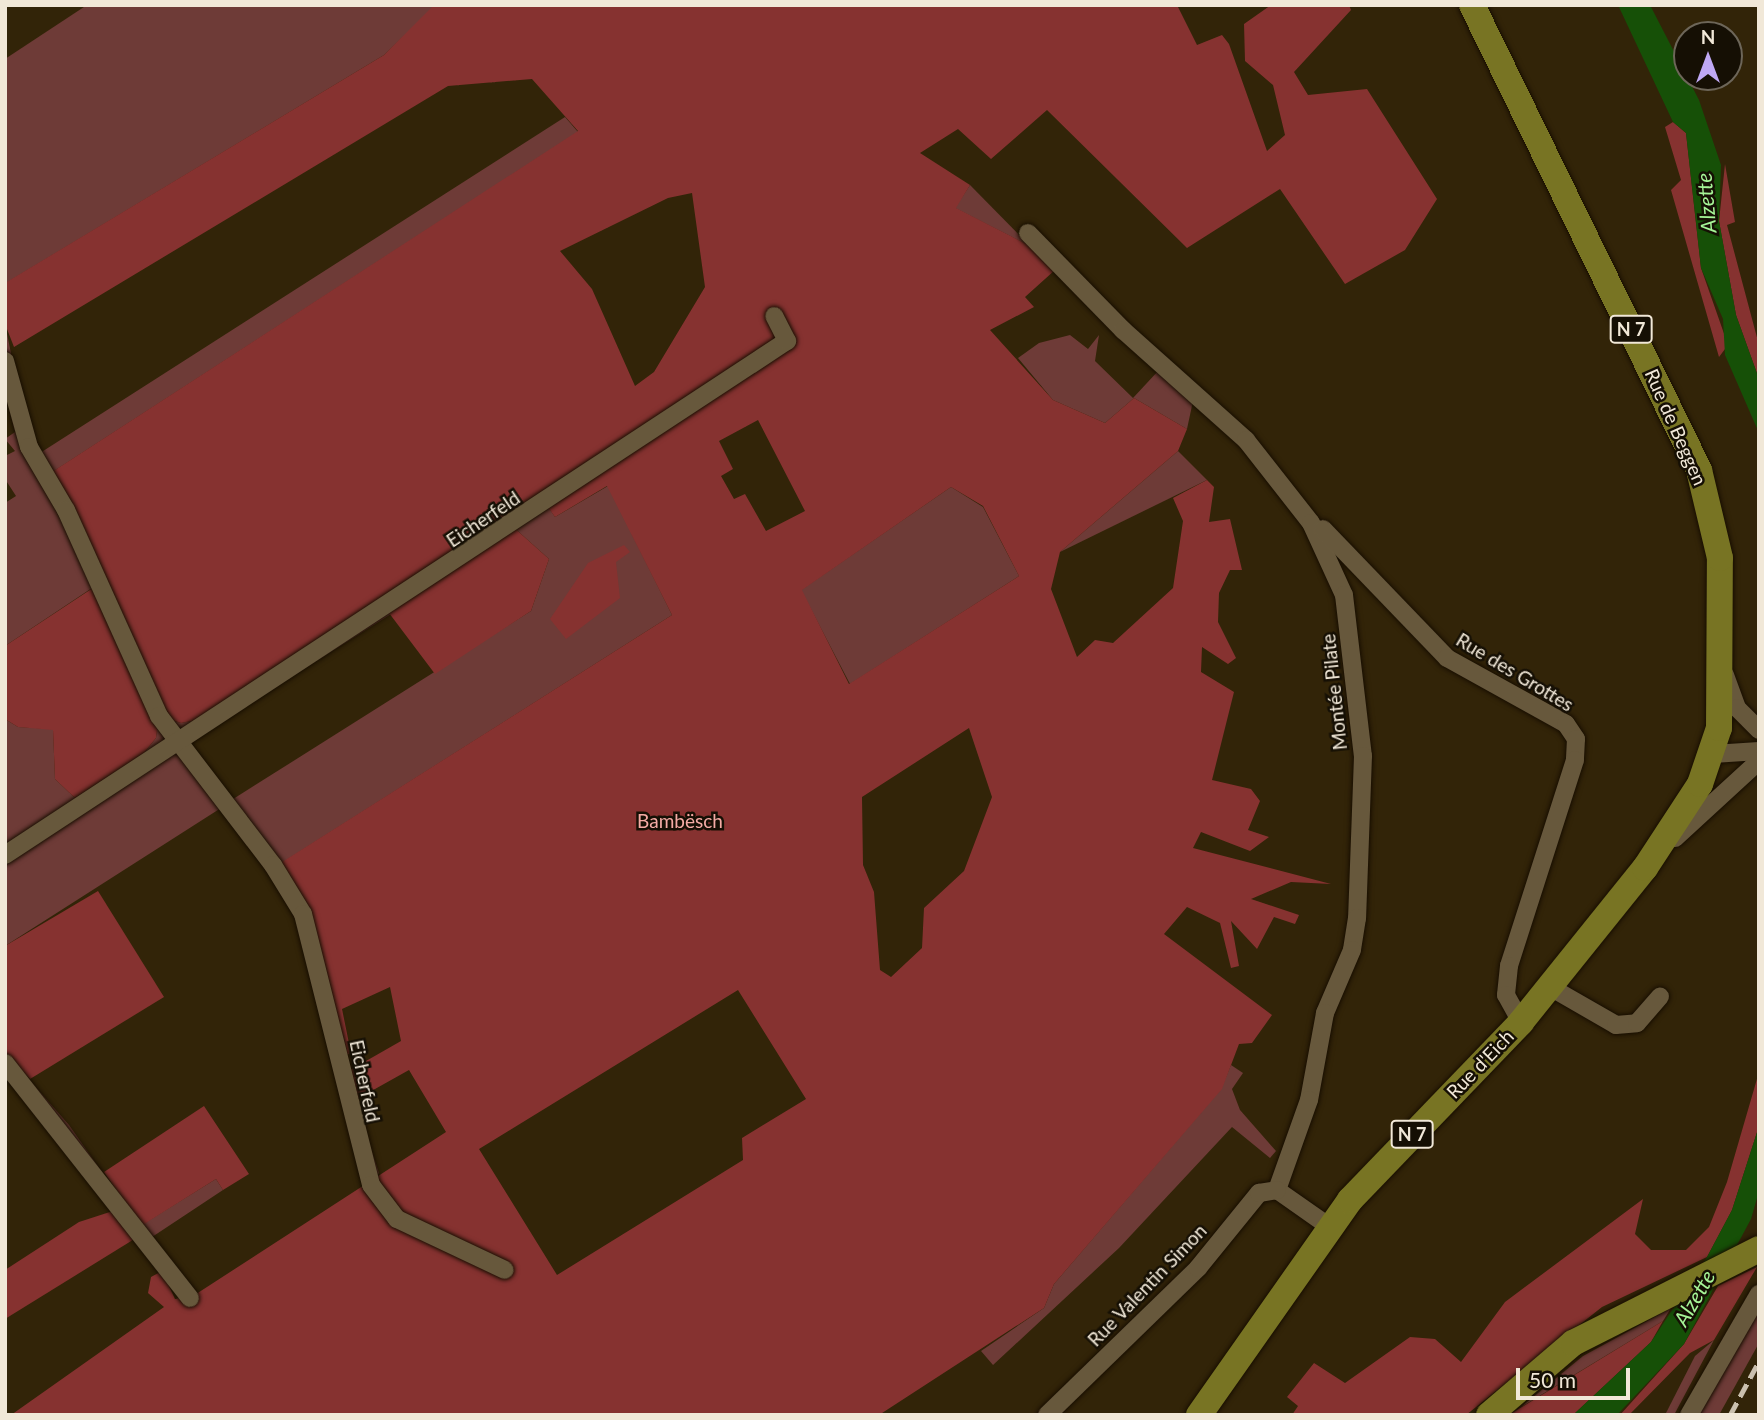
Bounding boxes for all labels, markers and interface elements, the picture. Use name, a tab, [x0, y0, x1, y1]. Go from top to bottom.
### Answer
north arrow	[1673, 21, 1743, 91]
text: N	[1701, 25, 1715, 48]
water label: Alzette	[1691, 172, 1721, 234]
road number: N 7	[1608, 314, 1654, 344]
street label: Rue de Beggen	[1640, 365, 1712, 489]
street label: Eicherfeld	[442, 486, 524, 552]
street label: Rue des Grottes	[1452, 628, 1578, 716]
street label: Montée Pilate	[1317, 633, 1351, 751]
park label: Bambësch	[637, 810, 723, 832]
street label: Rue d'Eich	[1442, 1025, 1518, 1103]
street label: Eicherfeld	[345, 1038, 385, 1124]
road number: N 7	[1389, 1120, 1435, 1148]
street label: Rue Valentin Simon	[1083, 1219, 1211, 1351]
water label: Alzette	[1668, 1266, 1720, 1330]
scale bar	[1519, 1354, 1633, 1398]
text: 50 m	[1529, 1367, 1576, 1392]

